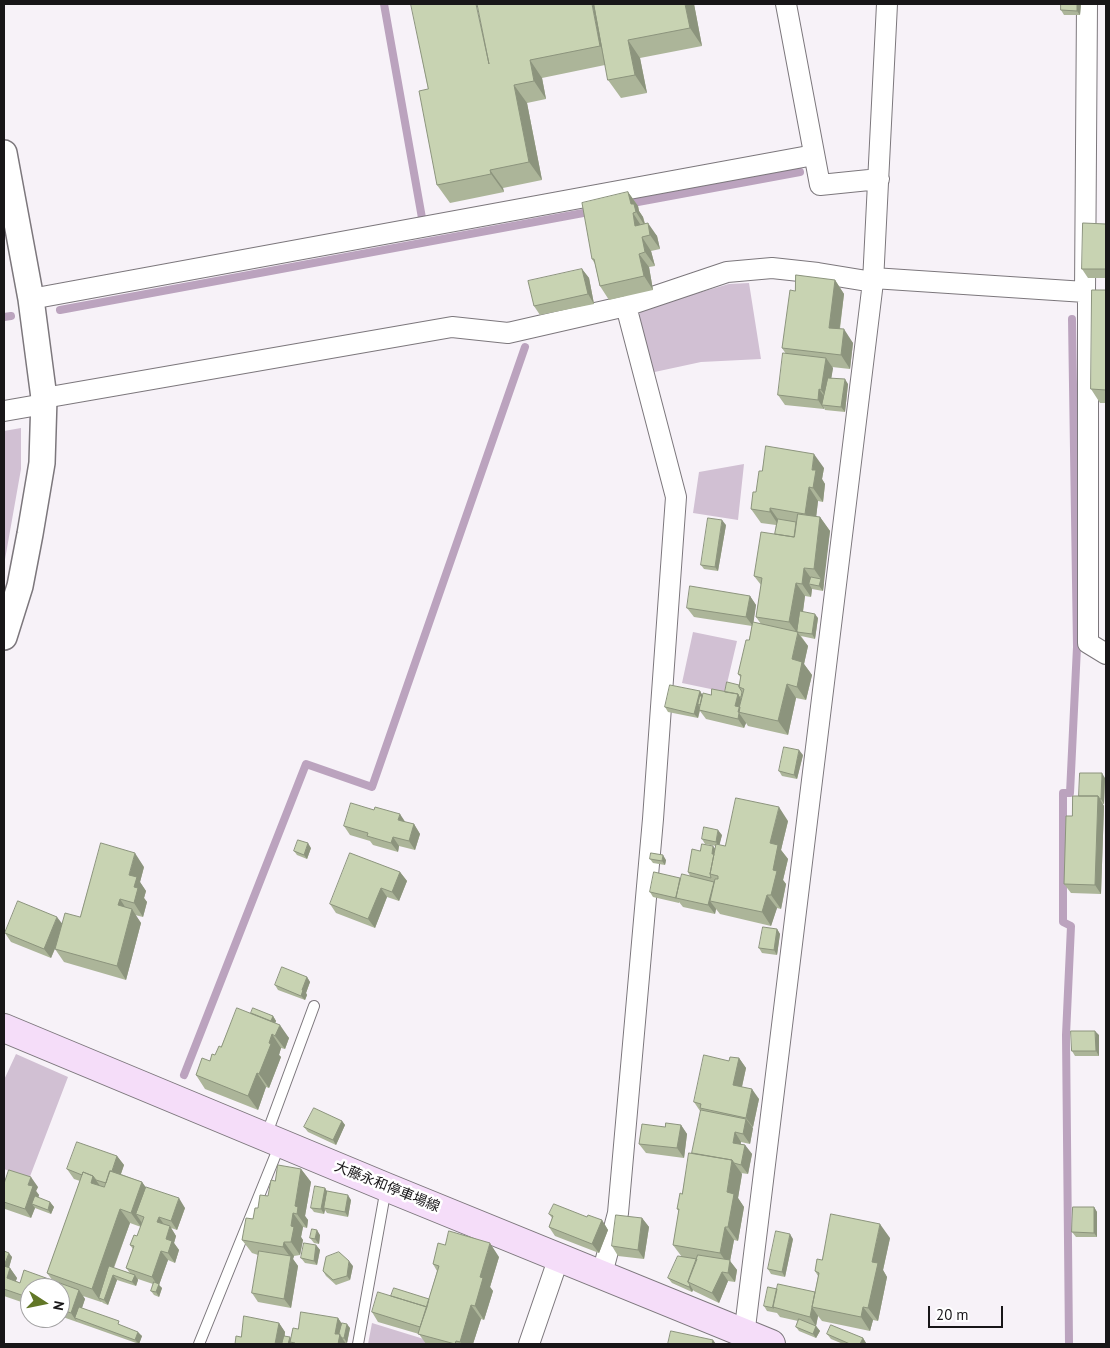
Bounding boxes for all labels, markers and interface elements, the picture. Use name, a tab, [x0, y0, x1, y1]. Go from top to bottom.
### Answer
street label: 大藤永和停車場線	[332, 1158, 442, 1216]
north arrow	[20, 1278, 70, 1328]
scale bar	[930, 1296, 1005, 1328]
text: N	[49, 1299, 68, 1312]
text: 20 m	[936, 1305, 969, 1324]

